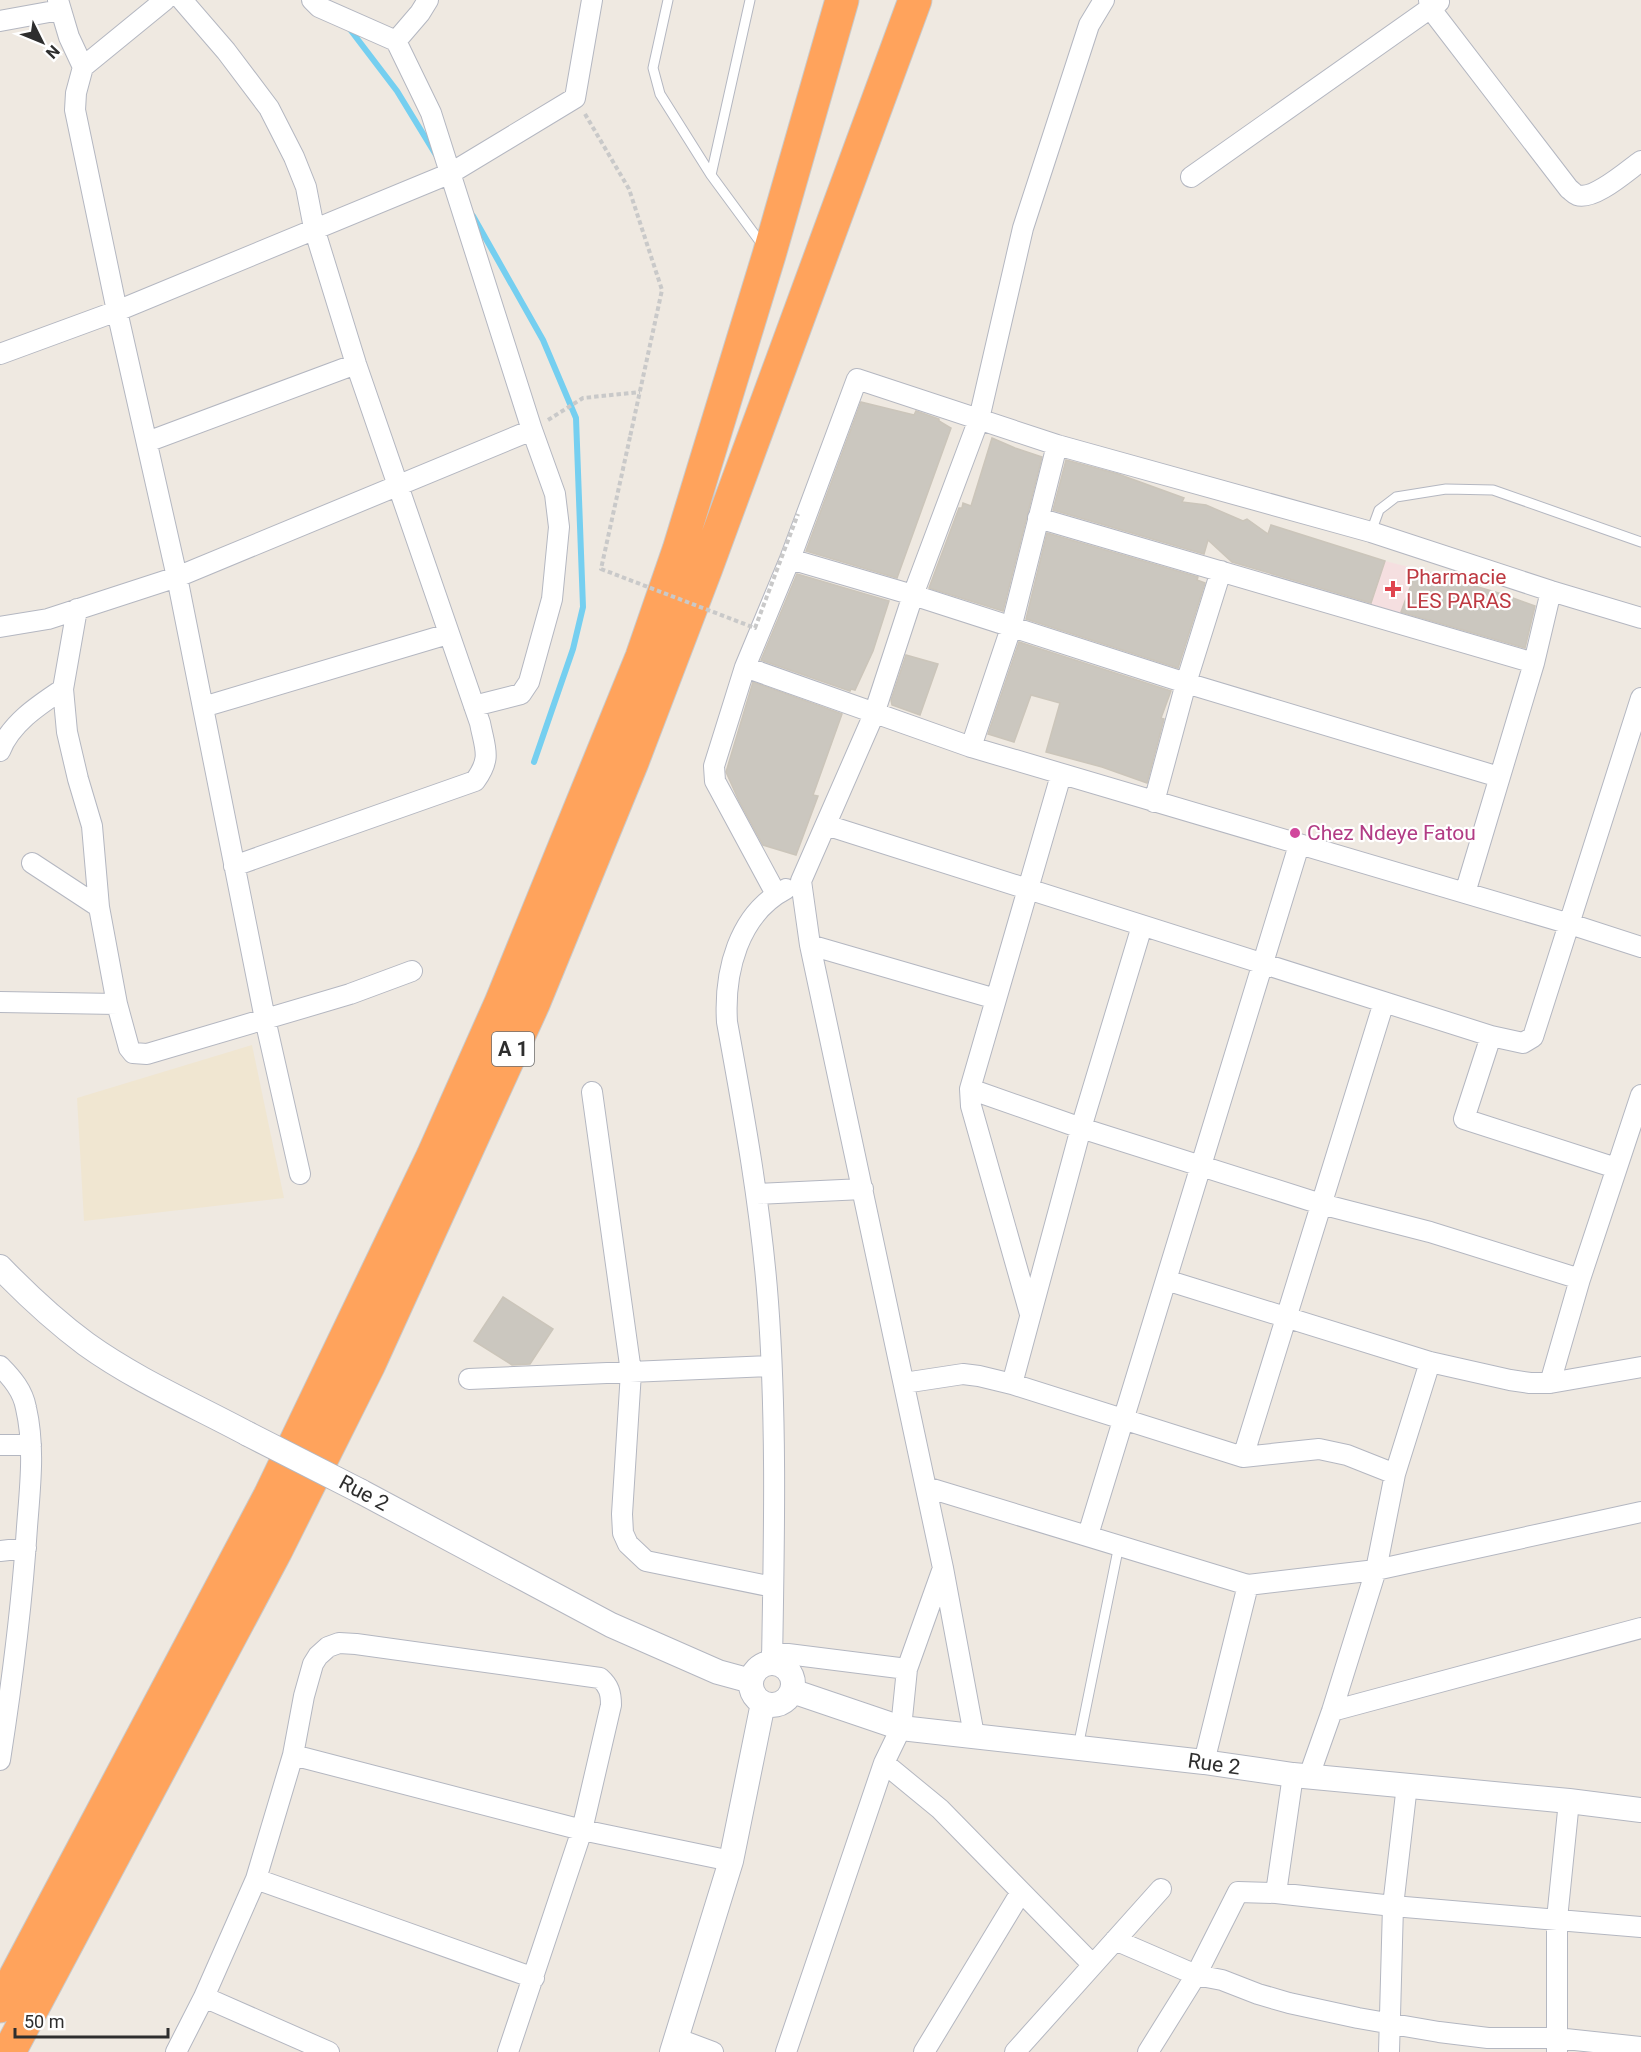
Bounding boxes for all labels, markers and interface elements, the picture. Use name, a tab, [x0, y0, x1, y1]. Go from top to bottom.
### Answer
north arrow	[12, 12, 72, 72]
text: N	[42, 41, 63, 62]
place label: Pharmacie LES PARAS	[1406, 565, 1512, 613]
marker: Pharmacie LES PARAS	[1384, 580, 1402, 598]
place label: Chez Ndeye Fatou	[1307, 821, 1476, 845]
marker: Chez Ndeye Fatou	[1288, 826, 1302, 840]
road number: A 1	[492, 1032, 534, 1066]
street label: Rue 2	[335, 1470, 393, 1516]
street label: Rue 2	[1186, 1748, 1242, 1780]
scale bar	[15, 2001, 168, 2039]
text: 50 m	[24, 2011, 64, 2032]

